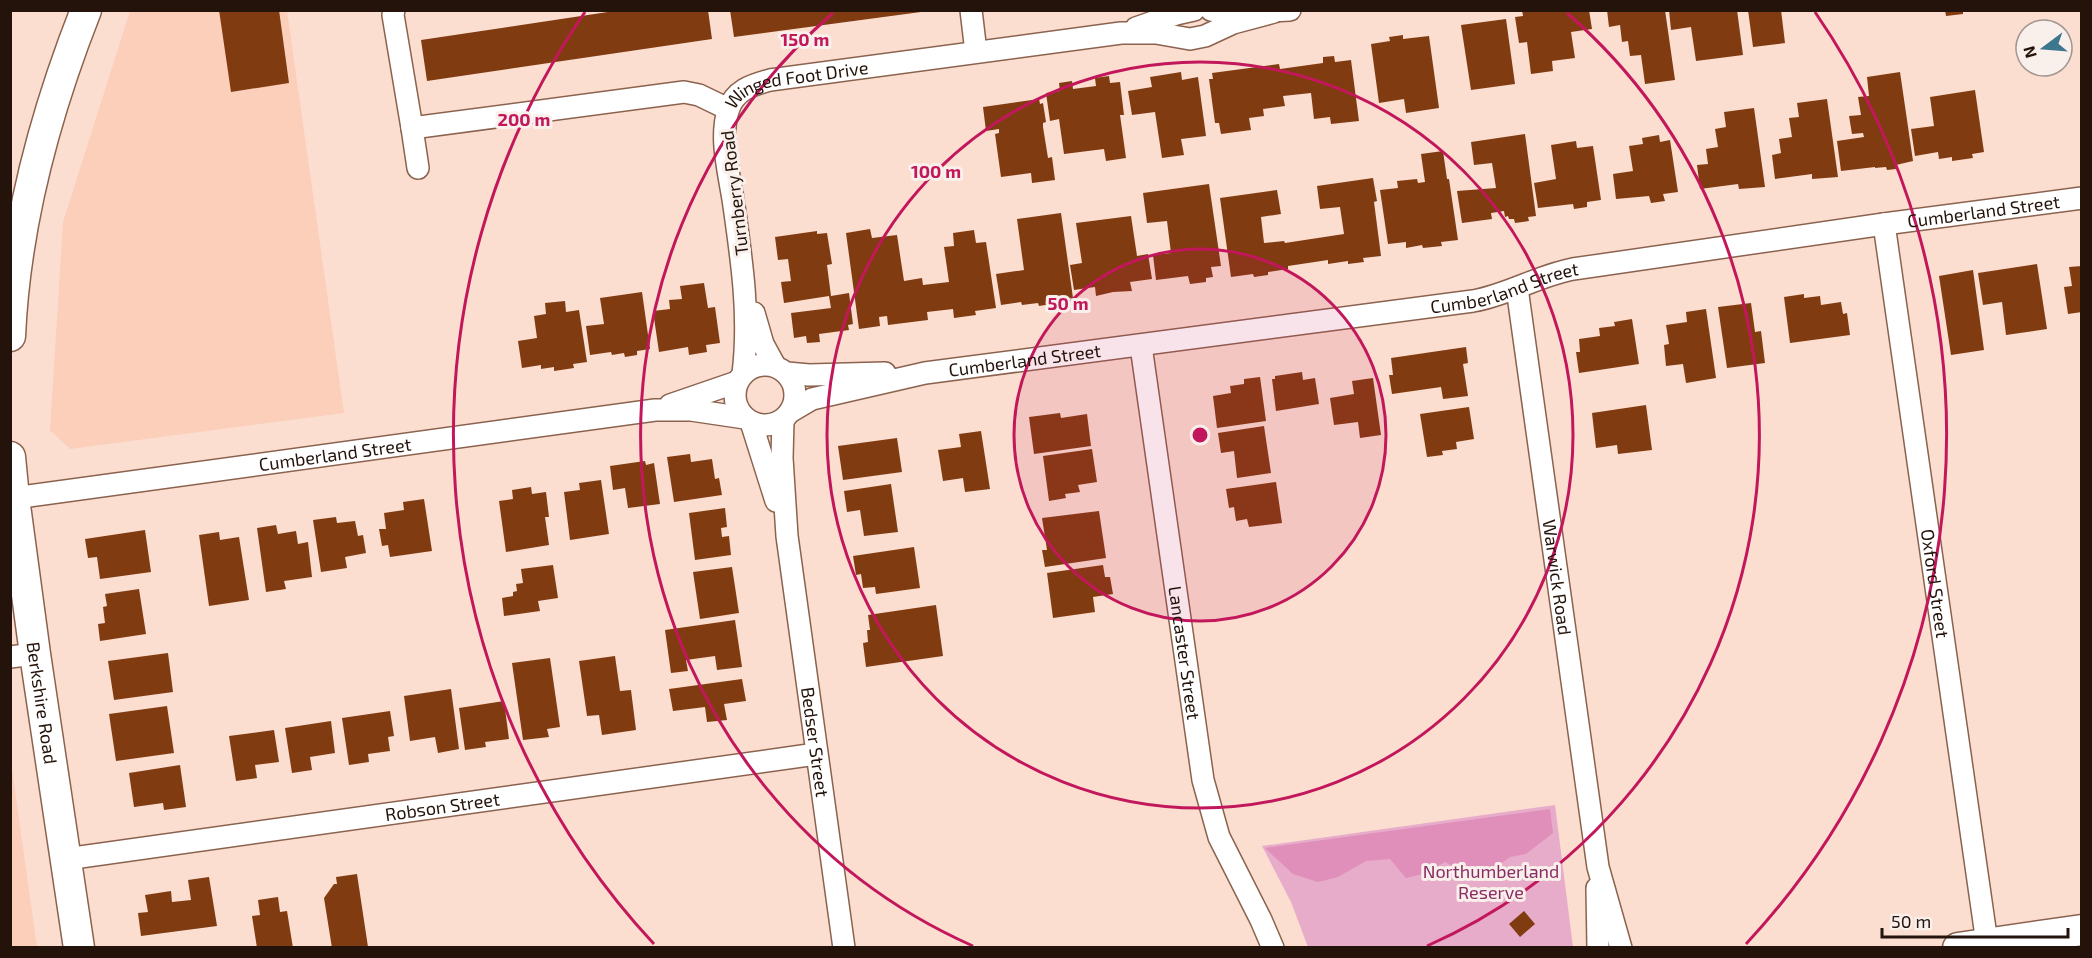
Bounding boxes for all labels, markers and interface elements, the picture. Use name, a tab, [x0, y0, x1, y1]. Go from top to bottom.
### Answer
north arrow	[2014, 18, 2074, 78]
text: 150 m	[781, 28, 829, 50]
text: N	[2018, 44, 2040, 60]
street label: Winged Foot Drive	[720, 56, 870, 113]
text: 200 m	[498, 108, 550, 130]
street label: Turnberry Road	[715, 129, 753, 257]
text: 100 m	[911, 160, 961, 182]
street label: Cumberland Street	[1906, 190, 2061, 232]
street label: Cumberland Street	[1429, 257, 1580, 318]
text: 50 m	[1047, 292, 1089, 314]
street label: Cumberland Street	[947, 339, 1102, 381]
centre of rings	[1190, 425, 1210, 445]
street label: Cumberland Street	[257, 433, 413, 475]
street label: Warwick Road	[1538, 518, 1576, 636]
street label: Oxford Street	[1917, 527, 1954, 639]
street label: Lancaster Street	[1164, 585, 1205, 721]
street label: Berkshire Road	[22, 640, 62, 766]
street label: Bedser Street	[797, 685, 834, 798]
street label: Robson Street	[384, 787, 501, 825]
park label: Northumberland Reserve	[1423, 860, 1559, 903]
scale bar	[1882, 901, 2068, 939]
text: 50 m	[1891, 910, 1931, 932]

